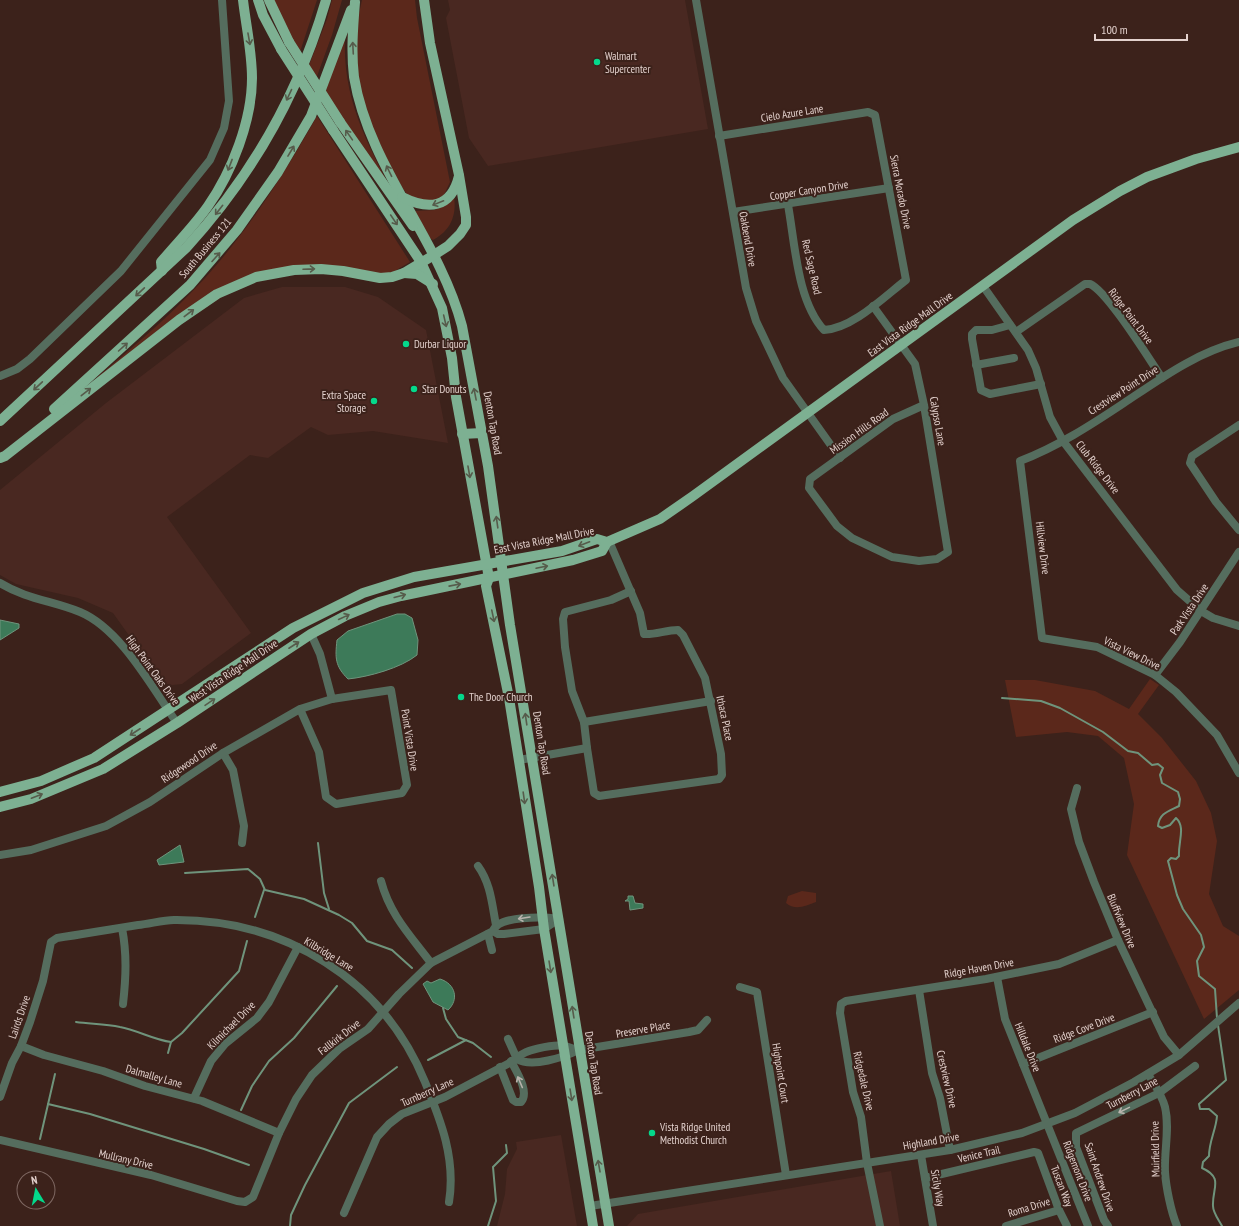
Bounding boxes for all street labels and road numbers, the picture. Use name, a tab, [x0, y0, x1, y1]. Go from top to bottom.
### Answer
street label: Cielo Azure Lane	[760, 101, 825, 125]
street label: Sierra Morado Drive	[887, 154, 915, 231]
street label: Copper Canyon Drive	[769, 177, 850, 203]
street label: Oakbend Drive	[736, 210, 760, 268]
street label: South Business 121	[176, 215, 234, 281]
street label: Red Sage Road	[799, 238, 825, 296]
street label: Ridge Point Drive	[1106, 285, 1157, 347]
street label: East Vista Ridge Mall Drive	[865, 288, 956, 360]
street label: Crestview Point Drive	[1085, 362, 1161, 418]
street label: Denton Tap Road	[481, 390, 505, 456]
street label: Calypso Lane	[927, 395, 949, 447]
street label: Mission Hills Road	[827, 405, 891, 457]
street label: Club Ridge Drive	[1073, 438, 1123, 497]
street label: Hillview Drive	[1033, 521, 1053, 576]
street label: East Vista Ridge Mall Drive	[493, 523, 596, 557]
street label: Park Vista Drive	[1167, 580, 1212, 637]
street label: High Point Oaks Drive	[123, 632, 183, 708]
street label: Vista View Drive	[1101, 633, 1163, 673]
street label: West Vista Ridge Mall Drive	[186, 636, 280, 706]
street label: Ithaca Place	[713, 694, 737, 742]
street label: Point Vista Drive	[398, 708, 422, 772]
street label: Denton Tap Road	[530, 710, 554, 776]
street label: Ridgewood Drive	[158, 738, 220, 786]
street label: Bluffview Drive	[1104, 892, 1140, 951]
street label: Kilbridge Lane	[302, 934, 357, 974]
street label: Ridge Haven Drive	[943, 955, 1015, 981]
street label: Lairds Drive	[5, 993, 33, 1041]
street label: Kilmichael Drive	[204, 998, 258, 1052]
street label: Ridge Cove Drive	[1051, 1010, 1117, 1046]
street label: Fallkirk Drive	[315, 1016, 363, 1058]
street label: Preserve Place	[615, 1017, 672, 1041]
street label: Hilldale Drive	[1012, 1020, 1044, 1074]
street label: Denton Tap Road	[582, 1030, 606, 1096]
street label: Highpoint Court	[769, 1042, 793, 1104]
street label: Crestview Drive	[934, 1049, 961, 1110]
street label: Ridgedale Drive	[850, 1050, 878, 1112]
street label: Dalmalley Lane	[124, 1061, 184, 1091]
street label: Turnberry Lane	[1104, 1073, 1161, 1112]
street label: Turnberry Lane	[398, 1074, 456, 1110]
street label: Muirfield Drive	[1148, 1120, 1162, 1177]
street label: Highland Drive	[902, 1129, 961, 1153]
street label: Ridgemont Drive	[1060, 1139, 1096, 1204]
street label: Saint Andrew Drive	[1082, 1141, 1119, 1214]
street label: Venice Trail	[956, 1142, 1002, 1166]
street label: Mullrany Drive	[97, 1146, 155, 1172]
street label: Tuscan Way	[1048, 1163, 1077, 1210]
street label: Sicily Way	[928, 1168, 948, 1209]
street label: Roma Drive	[1006, 1194, 1052, 1220]

